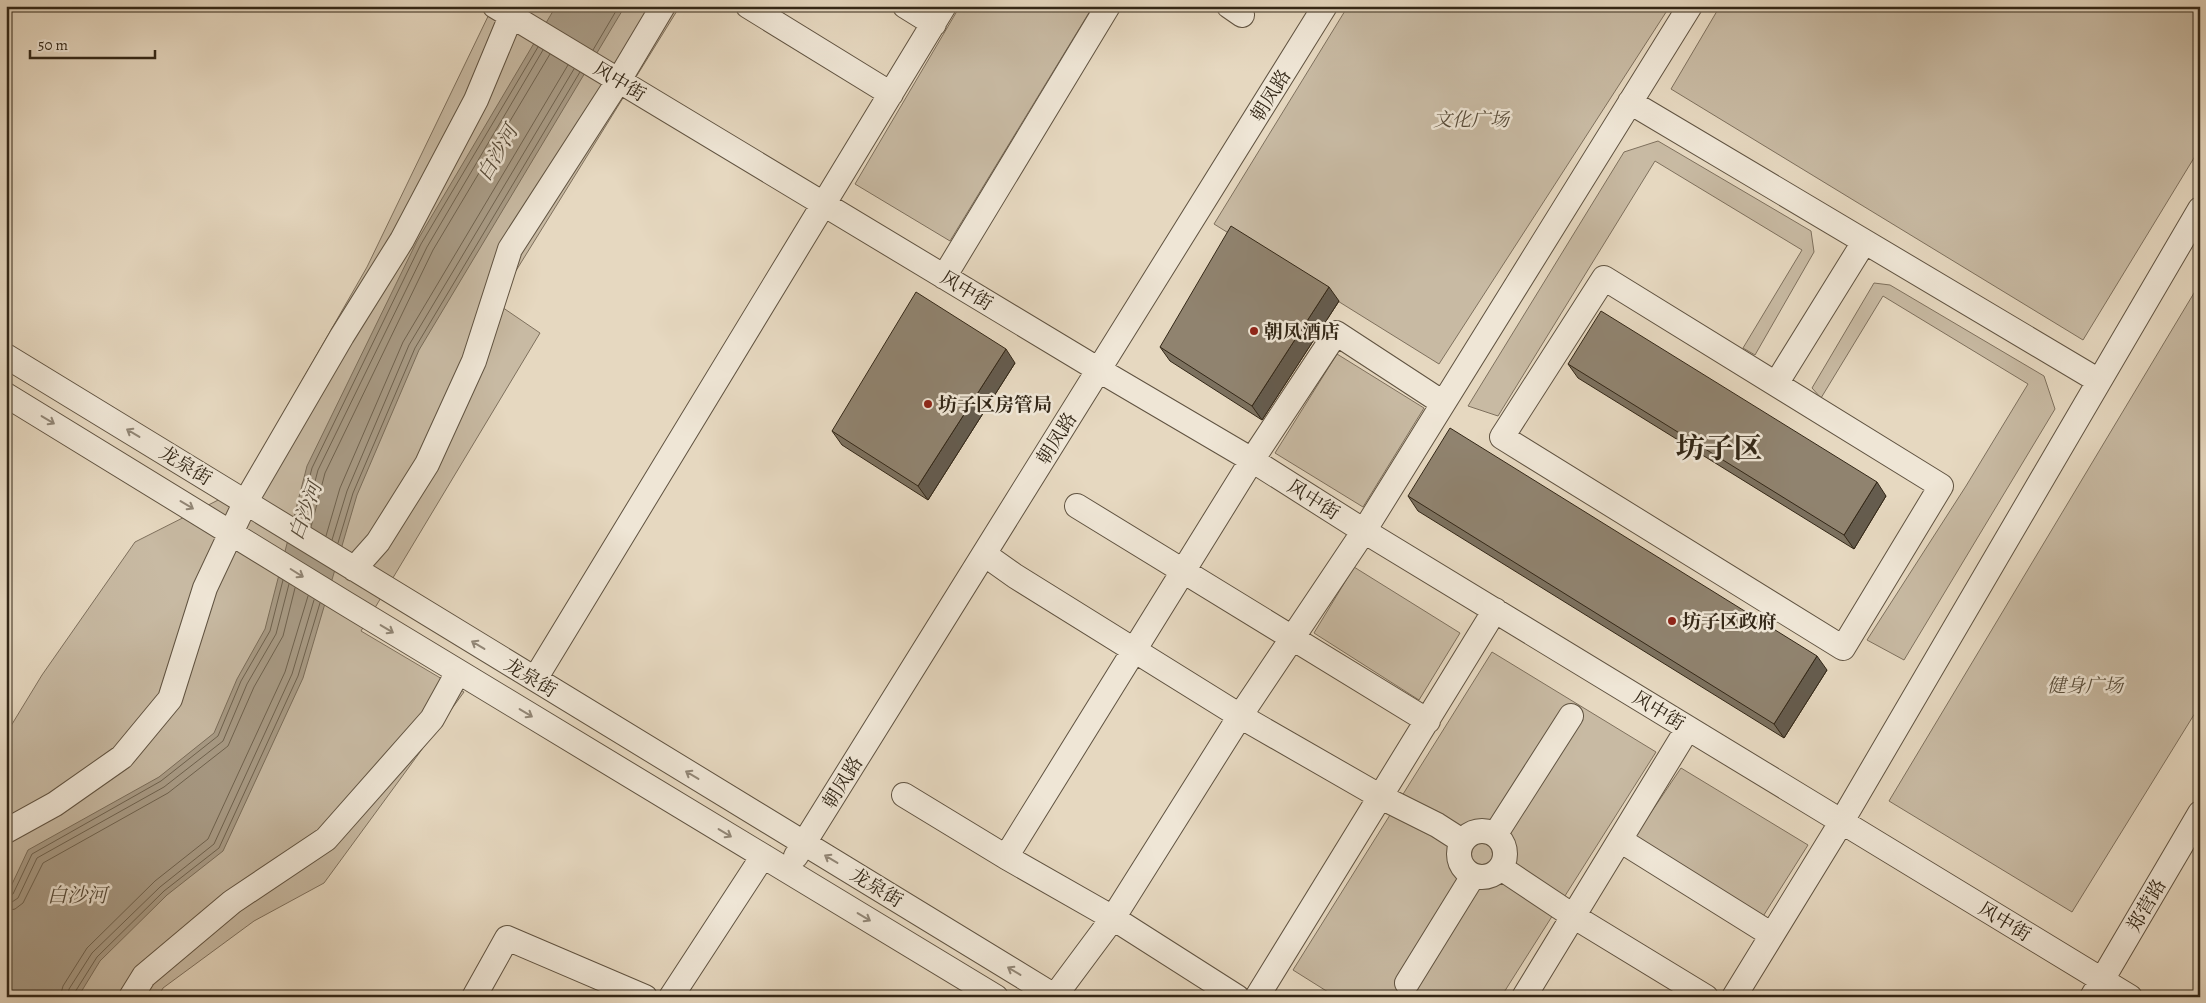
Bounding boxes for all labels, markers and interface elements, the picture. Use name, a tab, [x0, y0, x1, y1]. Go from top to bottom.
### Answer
scale bar	[30, 28, 155, 60]
text: 50 m	[38, 35, 68, 55]
street label: 风中街	[588, 56, 651, 108]
street label: 朝凤路	[1245, 64, 1297, 127]
park label: 文化广场	[1433, 107, 1511, 133]
water label: 白沙河	[471, 118, 526, 186]
street label: 风中街	[935, 265, 998, 317]
place label: 朝凤酒店	[1264, 319, 1340, 345]
marker: 朝凤酒店	[1248, 325, 1260, 337]
place label: 坊子区房管局	[938, 392, 1052, 418]
marker: 坊子区房管局	[922, 398, 934, 410]
street label: 朝凤路	[1031, 407, 1083, 470]
one-way arrow	[40, 416, 54, 426]
one-way arrow	[126, 427, 140, 437]
district label: 坊子区	[1675, 429, 1763, 468]
street label: 龙泉街	[154, 440, 217, 492]
street label: 风中街	[1282, 474, 1345, 526]
water label: 白沙河	[283, 476, 329, 544]
one-way arrow	[179, 500, 193, 510]
one-way arrow	[289, 568, 303, 578]
place label: 坊子区政府	[1682, 609, 1777, 635]
marker: 坊子区政府	[1666, 615, 1678, 627]
one-way arrow	[379, 624, 393, 634]
one-way arrow	[472, 639, 486, 649]
street label: 龙泉街	[499, 652, 562, 704]
park label: 健身广场	[2047, 673, 2125, 699]
street label: 风中街	[1627, 685, 1690, 737]
one-way arrow	[518, 708, 532, 718]
street label: 朝凤路	[817, 751, 869, 814]
one-way arrow	[685, 769, 699, 779]
one-way arrow	[717, 828, 731, 838]
one-way arrow	[824, 854, 838, 864]
street label: 龙泉街	[845, 862, 908, 914]
street label: 郑营路	[2121, 874, 2172, 937]
water label: 白沙河	[47, 882, 110, 909]
street label: 风中街	[1973, 896, 2036, 948]
one-way arrow	[856, 912, 870, 922]
one-way arrow	[1008, 966, 1022, 976]

